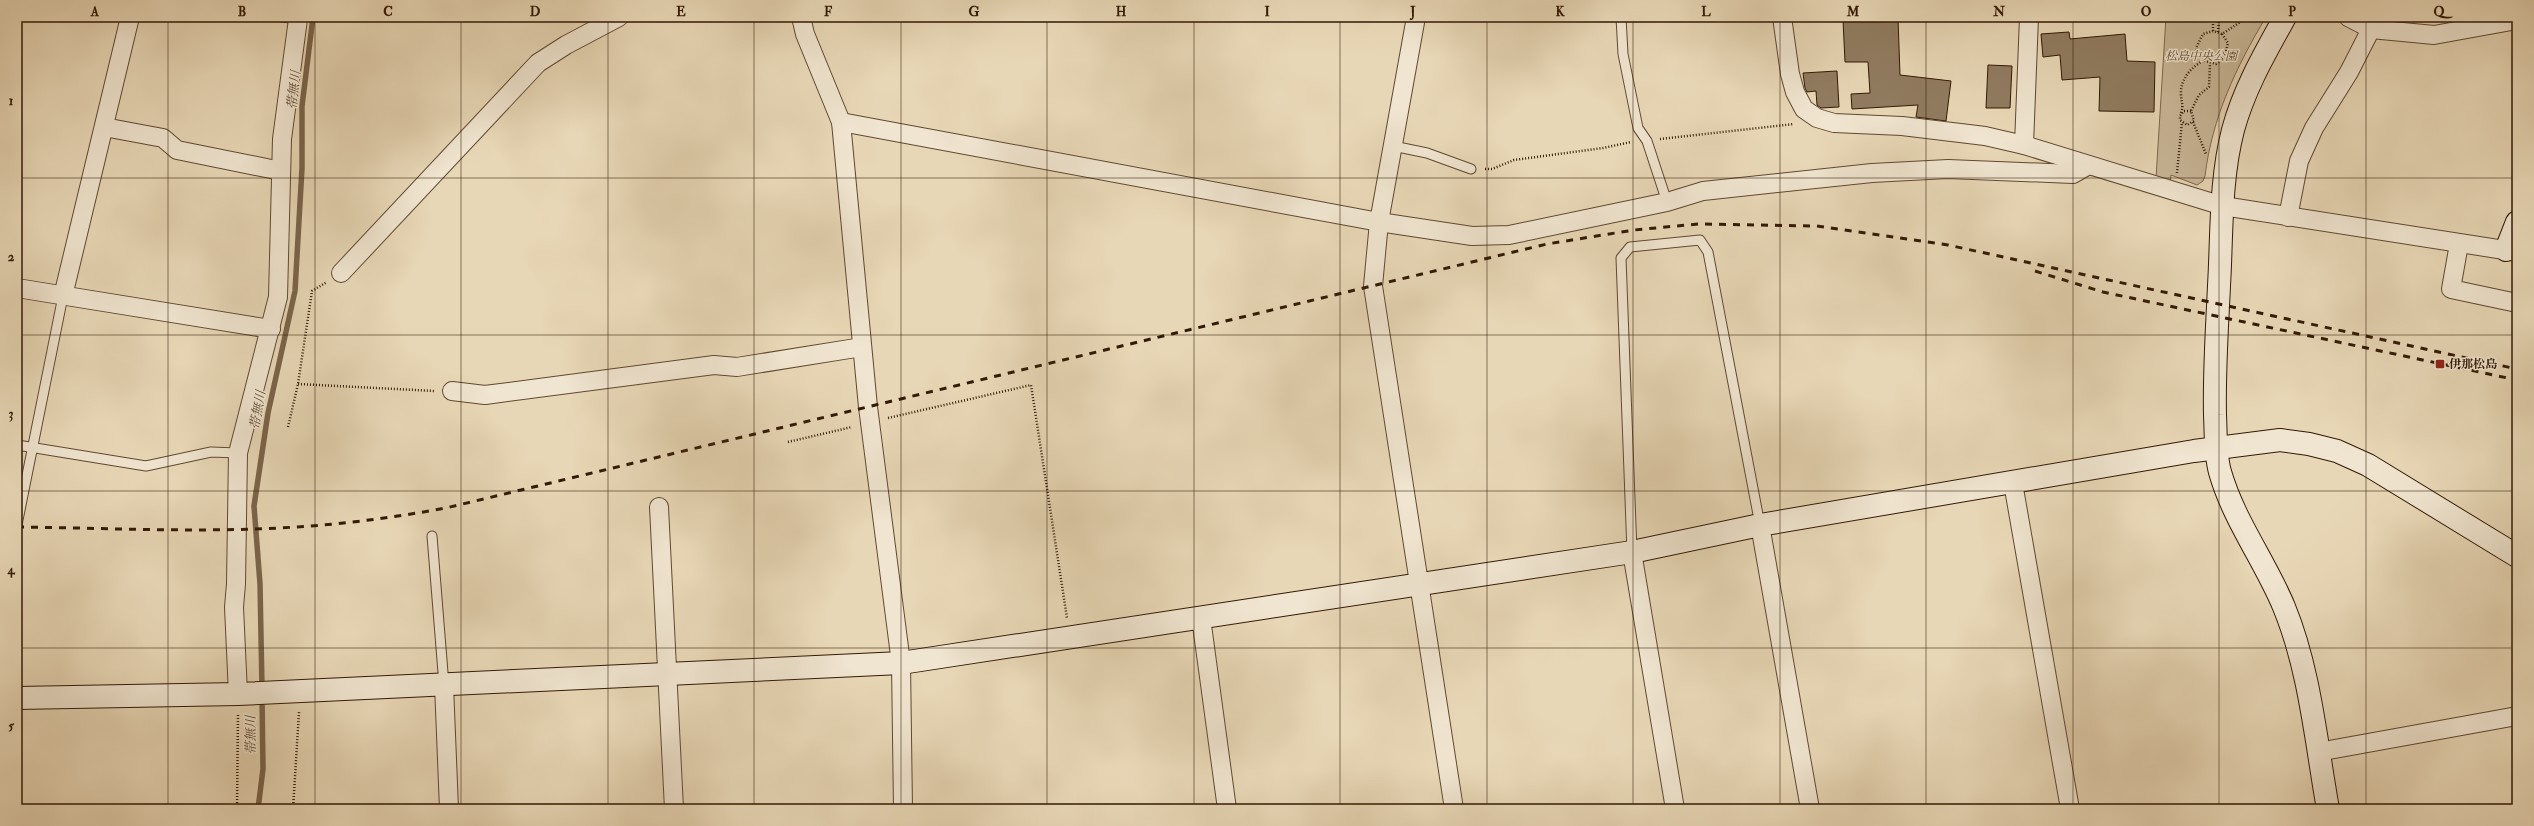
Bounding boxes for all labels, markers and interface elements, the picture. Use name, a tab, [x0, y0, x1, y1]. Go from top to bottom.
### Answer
text: A	[90, 4, 100, 20]
text: B	[238, 4, 246, 20]
text: C	[383, 4, 393, 20]
text: D	[530, 4, 541, 20]
text: E	[676, 4, 686, 20]
text: F	[824, 4, 833, 20]
text: G	[969, 4, 980, 20]
text: H	[1116, 4, 1127, 20]
text: I	[1264, 4, 1270, 20]
text: J	[1409, 4, 1416, 21]
text: K	[1555, 4, 1565, 20]
text: L	[1701, 4, 1711, 20]
text: M	[1846, 4, 1860, 20]
text: N	[1992, 4, 2005, 20]
text: O	[2141, 4, 2152, 20]
text: P	[2288, 4, 2296, 20]
text: Q	[2434, 4, 2454, 20]
park label: 松島中央公園	[2165, 49, 2239, 64]
water label: 帯無川	[284, 68, 304, 110]
text: 1	[9, 93, 14, 109]
text: 2	[8, 249, 15, 265]
place label: 伊那松島	[2449, 357, 2498, 372]
marker: 伊那松島	[2434, 358, 2446, 370]
water label: 帯無川	[247, 387, 270, 431]
text: 3	[9, 406, 14, 422]
text: 4	[6, 562, 15, 578]
water label: 帯無川	[243, 713, 259, 755]
text: 5	[8, 718, 14, 734]

